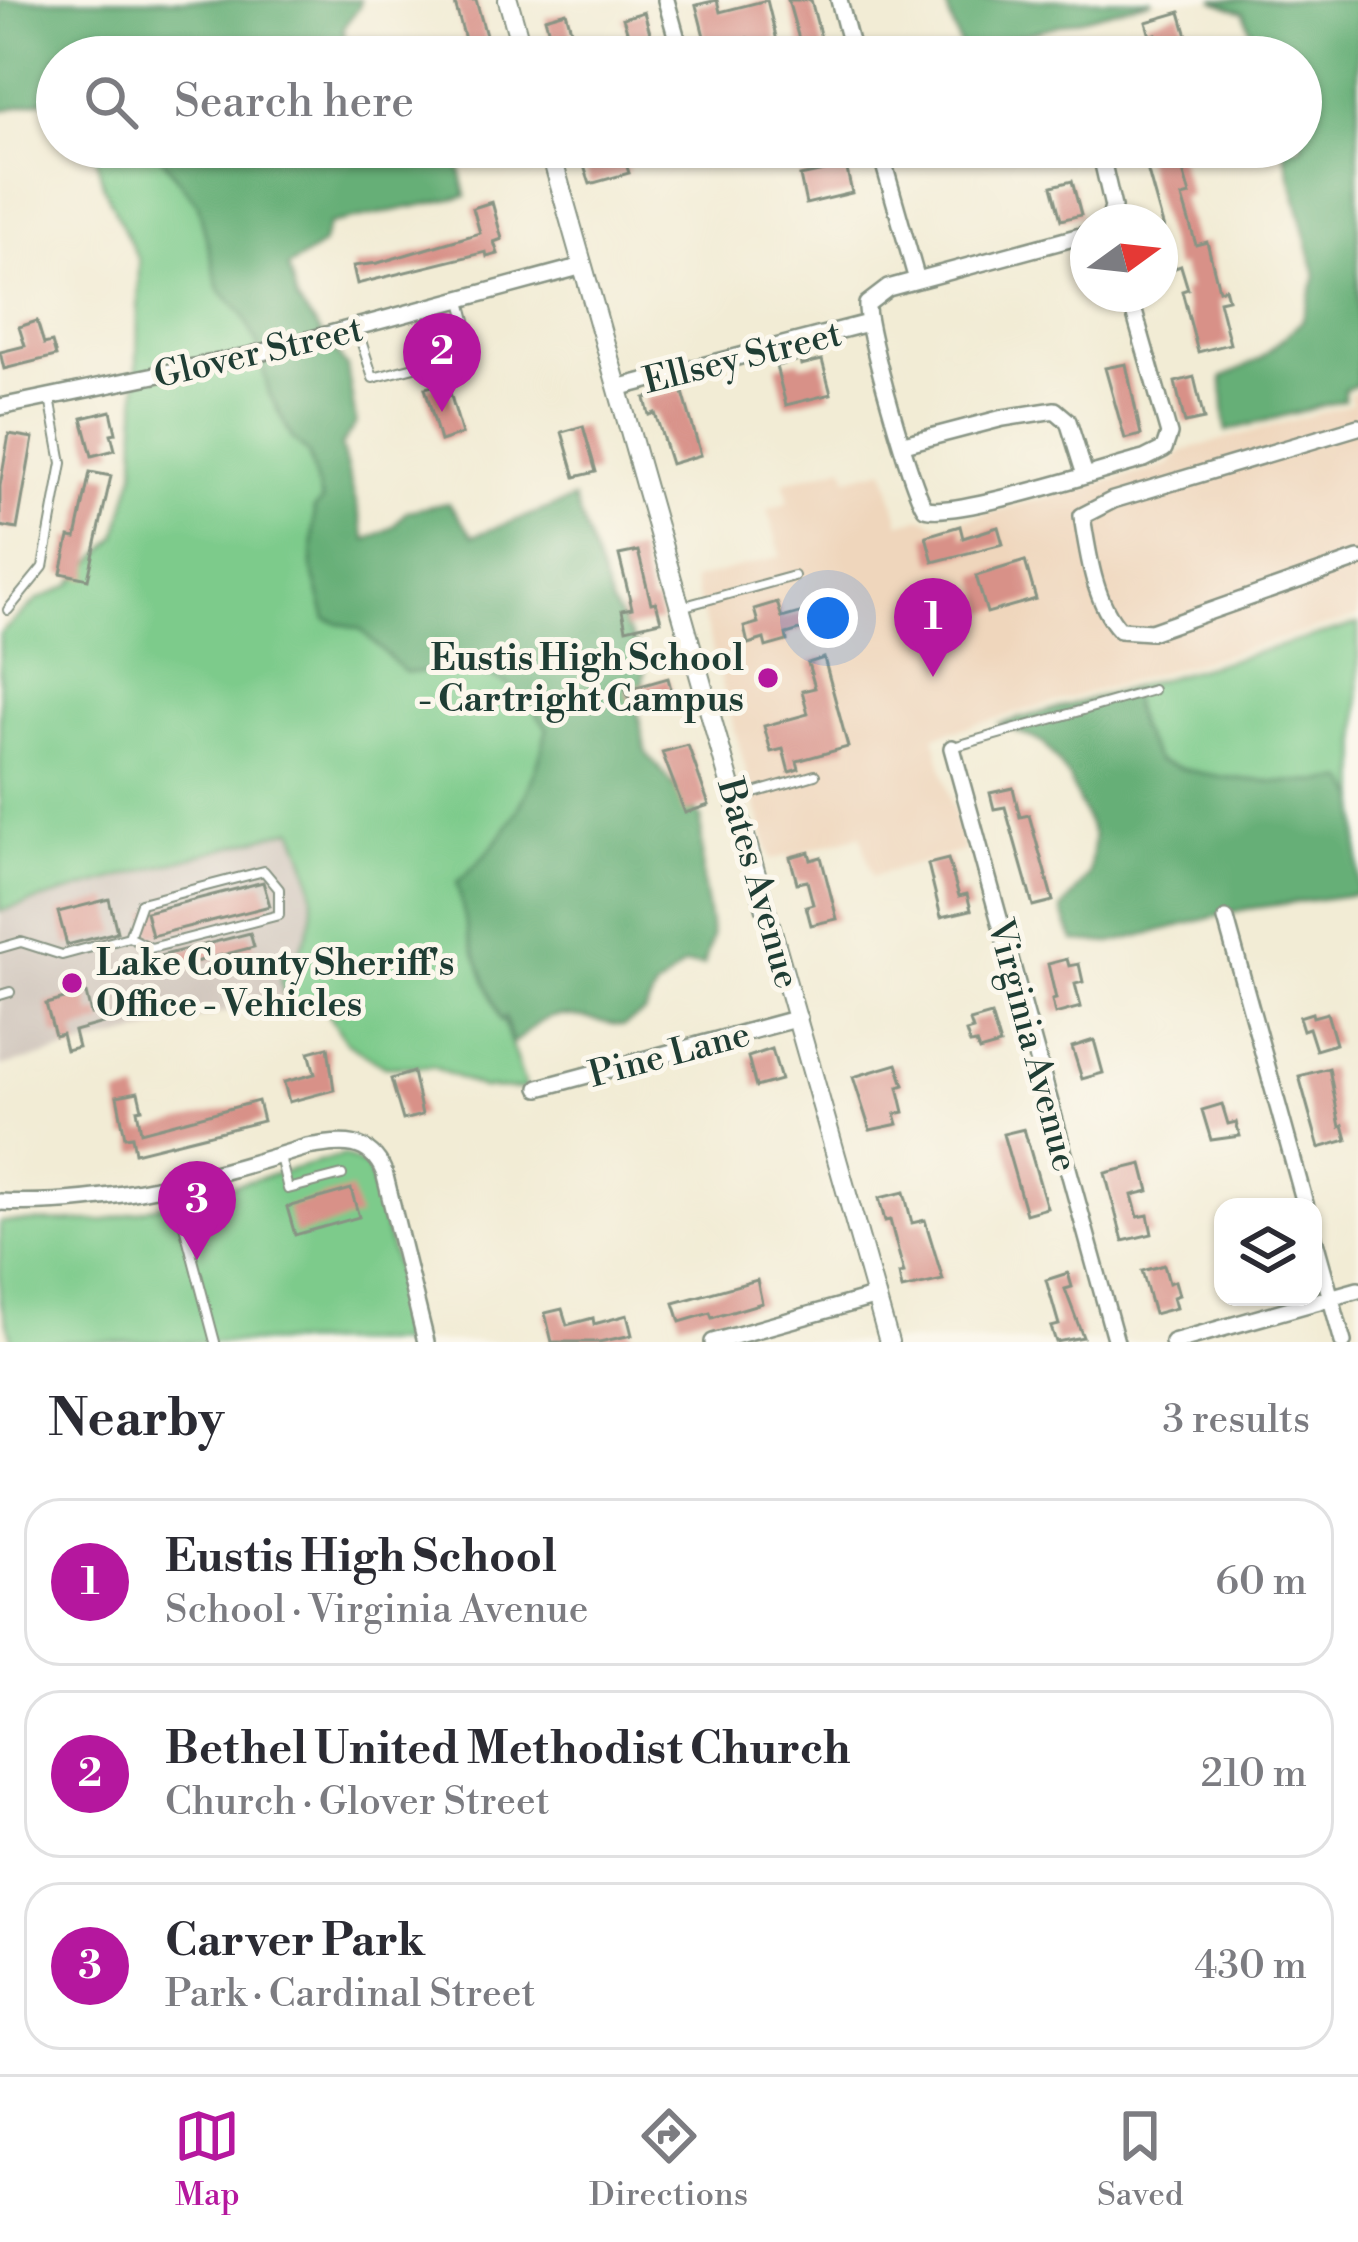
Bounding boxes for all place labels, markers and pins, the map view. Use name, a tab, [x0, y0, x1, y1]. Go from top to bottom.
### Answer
pin: 2	[403, 313, 481, 412]
pin: 1	[894, 578, 972, 677]
place label: Eustis High School - Cartright Campus	[418, 637, 744, 723]
marker: Eustis High School - Cartright Campus	[755, 665, 781, 691]
place label: Lake County Sheriff's Office - Vehicles	[96, 942, 455, 1028]
marker: Lake County Sheriff's Office - Vehicles	[59, 970, 85, 996]
pin: 3	[158, 1161, 236, 1260]

